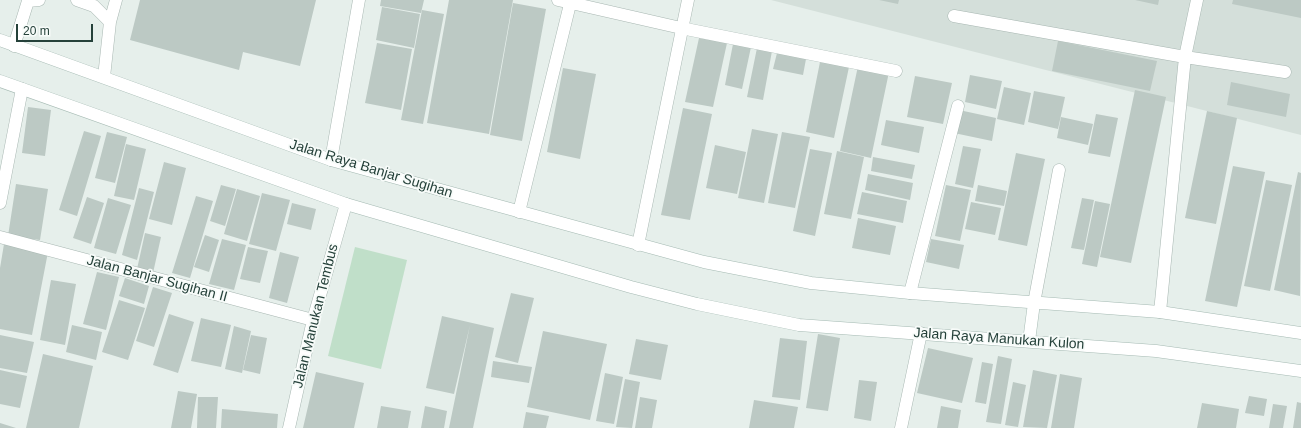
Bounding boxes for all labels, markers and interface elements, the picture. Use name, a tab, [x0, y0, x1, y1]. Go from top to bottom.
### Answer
scale bar	[18, 16, 95, 42]
text: 20 m	[23, 24, 50, 38]
street label: Jalan Raya Banjar Sugihan	[287, 136, 455, 202]
street label: Jalan Manukan Tembus	[290, 242, 342, 390]
street label: Jalan Banjar Sugihan II	[85, 252, 229, 306]
street label: Jalan Raya Manukan Kulon	[913, 325, 1085, 353]

